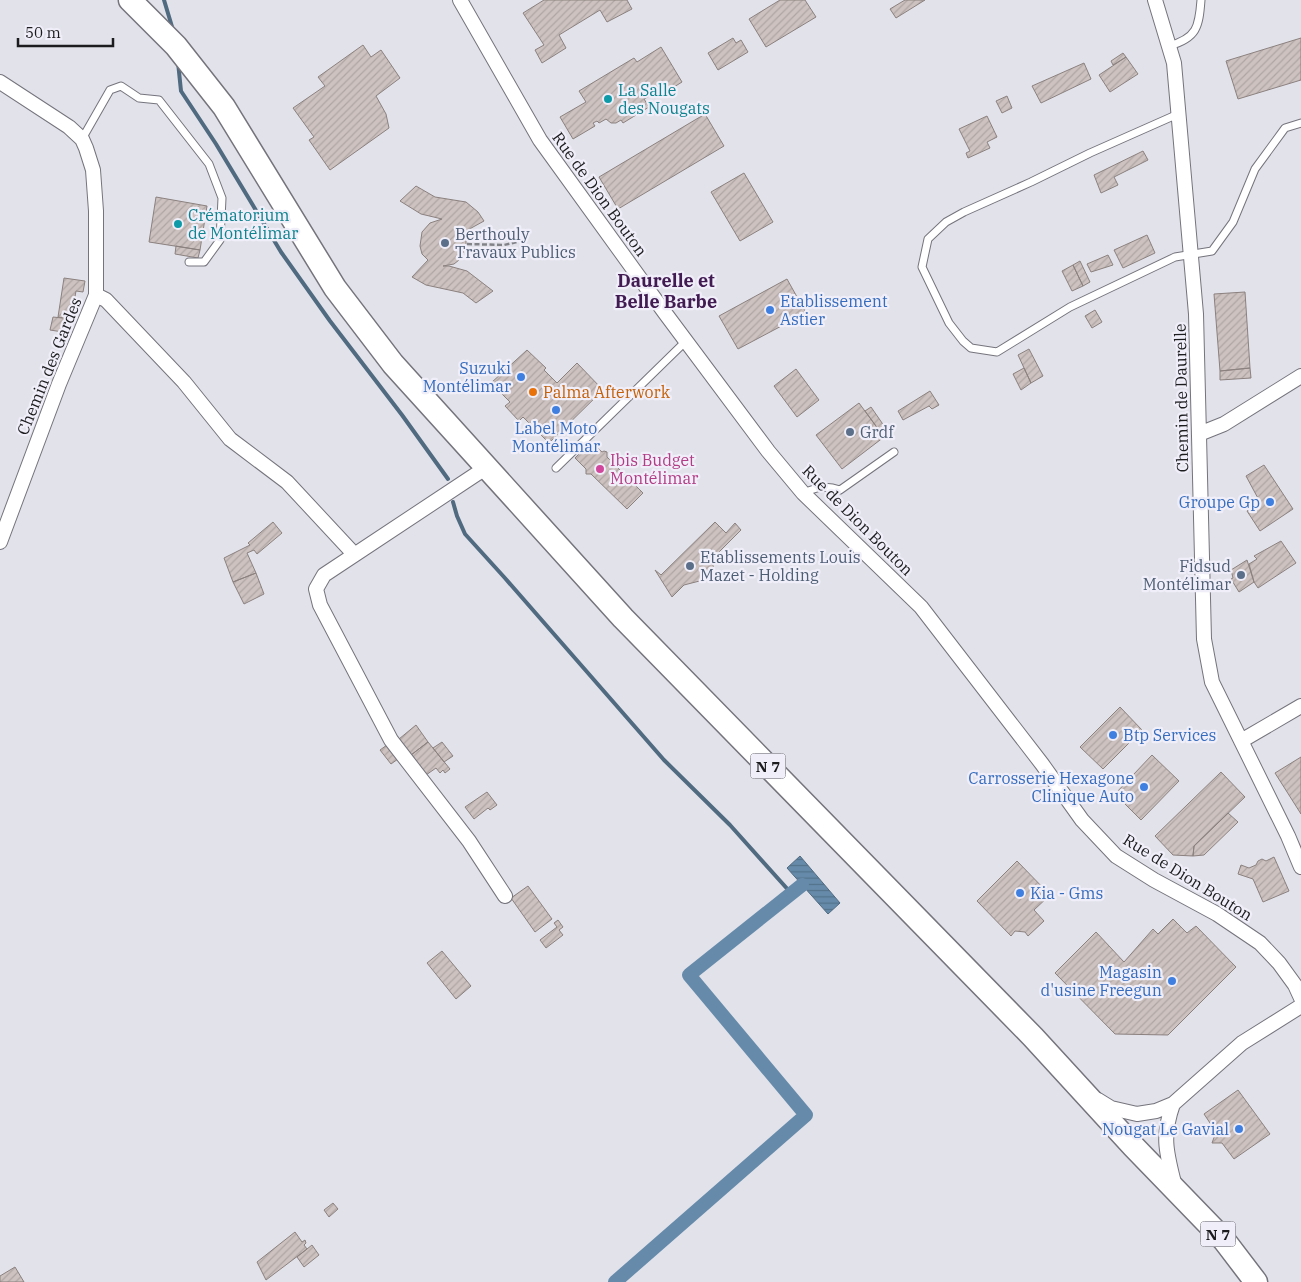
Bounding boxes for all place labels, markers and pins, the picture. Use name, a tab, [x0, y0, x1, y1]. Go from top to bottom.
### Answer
place label: La Salle des Nougats	[618, 80, 710, 118]
marker: La Salle des Nougats	[602, 93, 614, 105]
place label: Crématorium de Montélimar	[188, 205, 298, 243]
marker: Crématorium de Montélimar	[172, 218, 184, 230]
place label: Berthouly Travaux Publics	[455, 224, 576, 262]
marker: Berthouly Travaux Publics	[439, 237, 451, 249]
place label: Etablissement Astier	[780, 291, 888, 329]
marker: Etablissement Astier	[764, 304, 776, 316]
place label: Suzuki Montélimar	[423, 358, 511, 396]
marker: Suzuki Montélimar	[515, 371, 527, 383]
place label: Palma Afterwork	[543, 382, 671, 402]
marker: Palma Afterwork	[527, 386, 539, 398]
marker: Label Moto Montélimar	[550, 404, 562, 416]
place label: Label Moto Montélimar	[512, 418, 600, 456]
place label: Grdf	[860, 422, 895, 442]
marker: Grdf	[844, 426, 856, 438]
place label: Ibis Budget Montélimar	[610, 450, 698, 488]
marker: Ibis Budget Montélimar	[594, 463, 606, 475]
place label: Groupe Gp	[1179, 492, 1260, 512]
marker: Groupe Gp	[1264, 496, 1276, 508]
place label: Etablissements Louis Mazet - Holding	[700, 547, 860, 585]
place label: Fidsud Montélimar	[1143, 556, 1231, 594]
marker: Etablissements Louis Mazet - Holding	[684, 560, 696, 572]
marker: Fidsud Montélimar	[1235, 569, 1247, 581]
place label: Btp Services	[1123, 725, 1216, 745]
marker: Btp Services	[1107, 729, 1119, 741]
place label: Carrosserie Hexagone Clinique Auto	[968, 768, 1134, 806]
marker: Carrosserie Hexagone Clinique Auto	[1138, 781, 1150, 793]
place label: Kia - Gms	[1030, 883, 1103, 903]
marker: Kia - Gms	[1014, 887, 1026, 899]
place label: Magasin d'usine Freegun	[1040, 962, 1162, 1000]
marker: Magasin d'usine Freegun	[1166, 975, 1178, 987]
place label: Nougat Le Gavial	[1102, 1119, 1229, 1139]
marker: Nougat Le Gavial	[1233, 1123, 1245, 1135]

